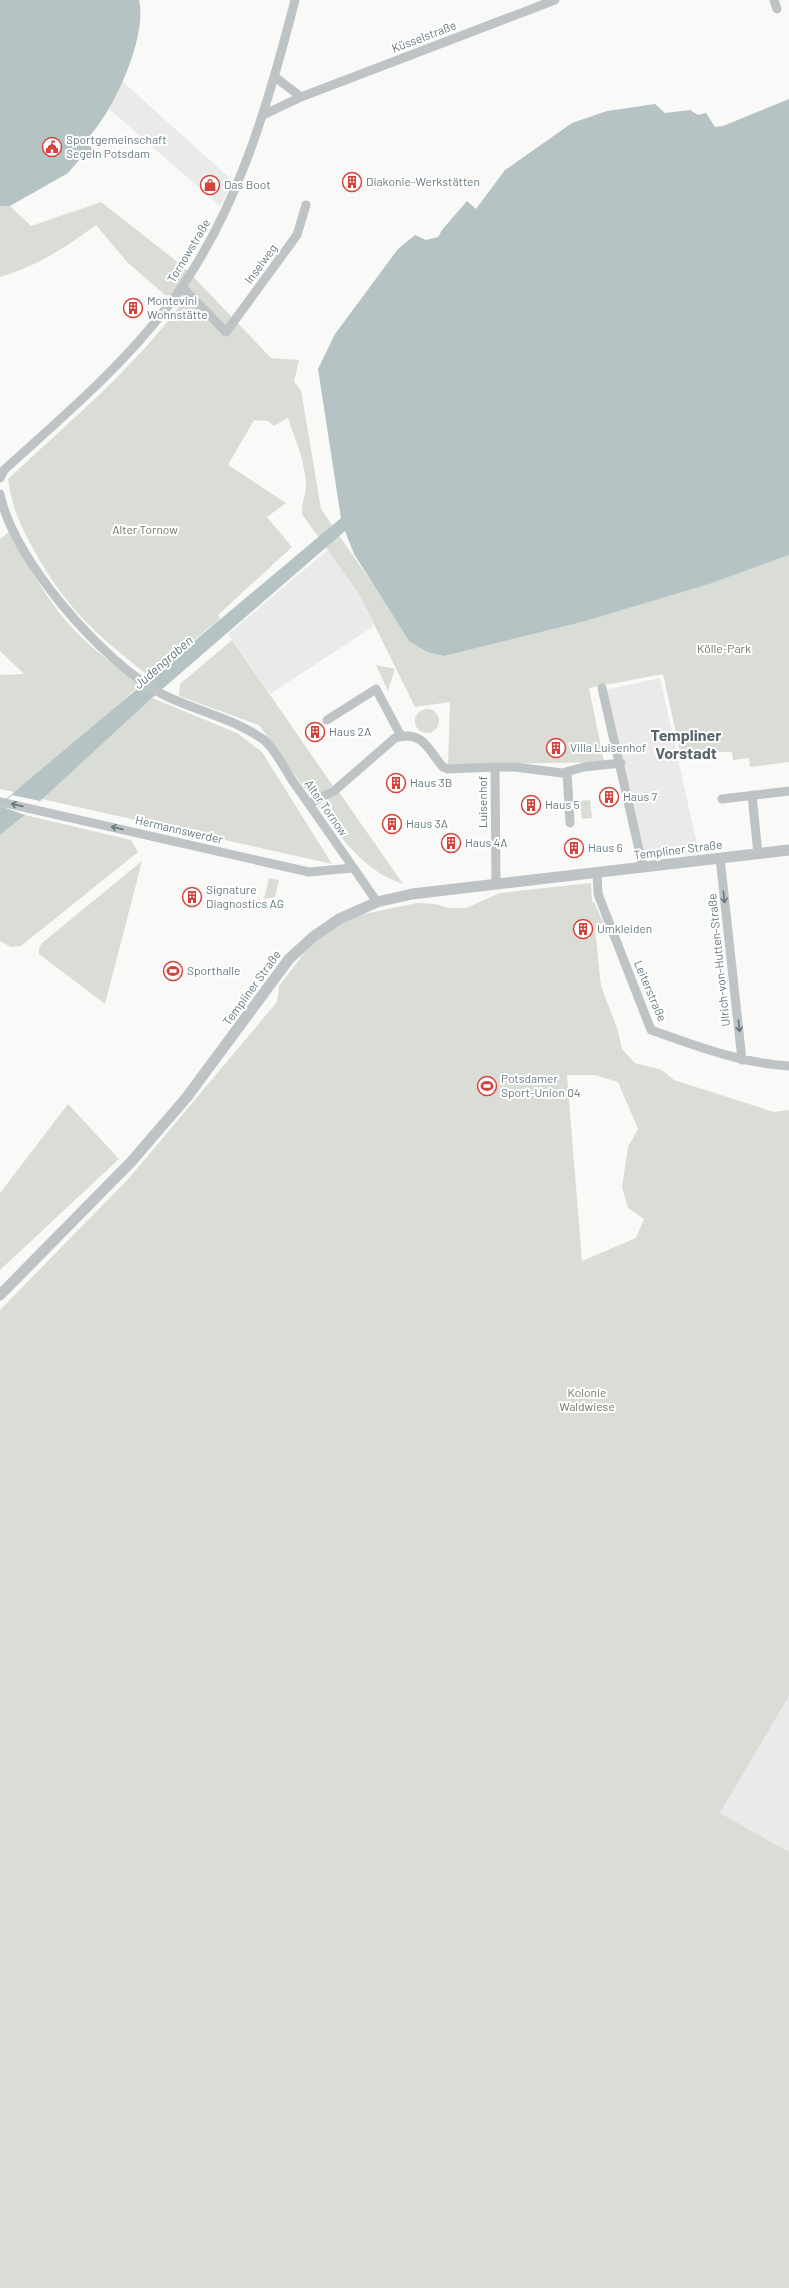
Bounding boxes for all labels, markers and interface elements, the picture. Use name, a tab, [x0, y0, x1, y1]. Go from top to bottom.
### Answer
street label: Küsselstraße	[389, 17, 458, 55]
place label: Sportgemeinschaft Segeln Potsdam	[66, 132, 167, 160]
public building icon: Sportgemeinschaft Segeln Potsdam	[41, 136, 63, 158]
building icon: Diakonie-Werkstätten	[341, 171, 363, 193]
shop icon: Das Boot	[199, 174, 221, 196]
place label: Diakonie-Werkstätten	[366, 174, 480, 188]
place label: Das Boot	[224, 177, 271, 191]
street label: Tornowstraße	[164, 216, 213, 285]
street label: Inselweg	[241, 241, 279, 286]
place label: Montevini Wohnstätte	[147, 293, 208, 321]
building icon: Montevini Wohnstätte	[122, 297, 144, 319]
park label: Alter Tornow	[112, 522, 178, 536]
water label: Judengraben	[130, 632, 196, 692]
park label: Kölle-Park	[697, 641, 751, 655]
building icon: Haus 2A	[304, 721, 326, 743]
place label: Haus 2A	[329, 724, 371, 738]
district label: Templiner Vorstadt	[651, 725, 721, 762]
building icon: Villa Luisenhof	[545, 737, 567, 759]
place label: Villa Luisenhof	[570, 740, 646, 754]
building icon: Haus 3B	[385, 772, 407, 794]
place label: Haus 3B	[410, 775, 452, 789]
street label: Luisenhof	[475, 776, 489, 828]
street label: Alter Tornow	[302, 777, 352, 839]
building icon: Haus 7	[598, 786, 620, 808]
place label: Haus 7	[623, 789, 658, 803]
building icon: Haus 5	[520, 794, 542, 816]
place label: Haus 5	[545, 797, 580, 811]
one-way arrow	[11, 801, 24, 809]
street label: Hermannswerder	[134, 812, 225, 846]
building icon: Haus 3A	[381, 813, 403, 835]
place label: Haus 3A	[406, 816, 448, 830]
one-way arrow	[111, 824, 124, 832]
building icon: Haus 4A	[440, 832, 462, 854]
place label: Haus 4A	[465, 835, 507, 849]
building icon: Haus 6	[563, 837, 585, 859]
street label: Templiner Straße	[633, 837, 723, 861]
place label: Haus 6	[588, 840, 623, 854]
place label: Signature Diagnostics AG	[206, 882, 284, 910]
building icon: Signature Diagnostics AG	[181, 886, 203, 908]
one-way arrow	[721, 890, 728, 903]
street label: Ulrich-von-Hutten-Straße	[704, 893, 732, 1027]
building icon: Umkleiden	[572, 918, 594, 940]
place label: Umkleiden	[597, 921, 652, 935]
street label: Templiner Straße	[219, 947, 283, 1028]
street label: Leiterstraße	[632, 958, 670, 1023]
sports icon: Sporthalle	[162, 960, 184, 982]
place label: Sporthalle	[187, 963, 241, 977]
one-way arrow	[735, 1019, 743, 1032]
place label: Potsdamer Sport-Union 04	[501, 1071, 581, 1099]
sports icon: Potsdamer Sport-Union 04	[476, 1075, 498, 1097]
park label: Kolonie Waldwiese	[559, 1385, 615, 1413]

